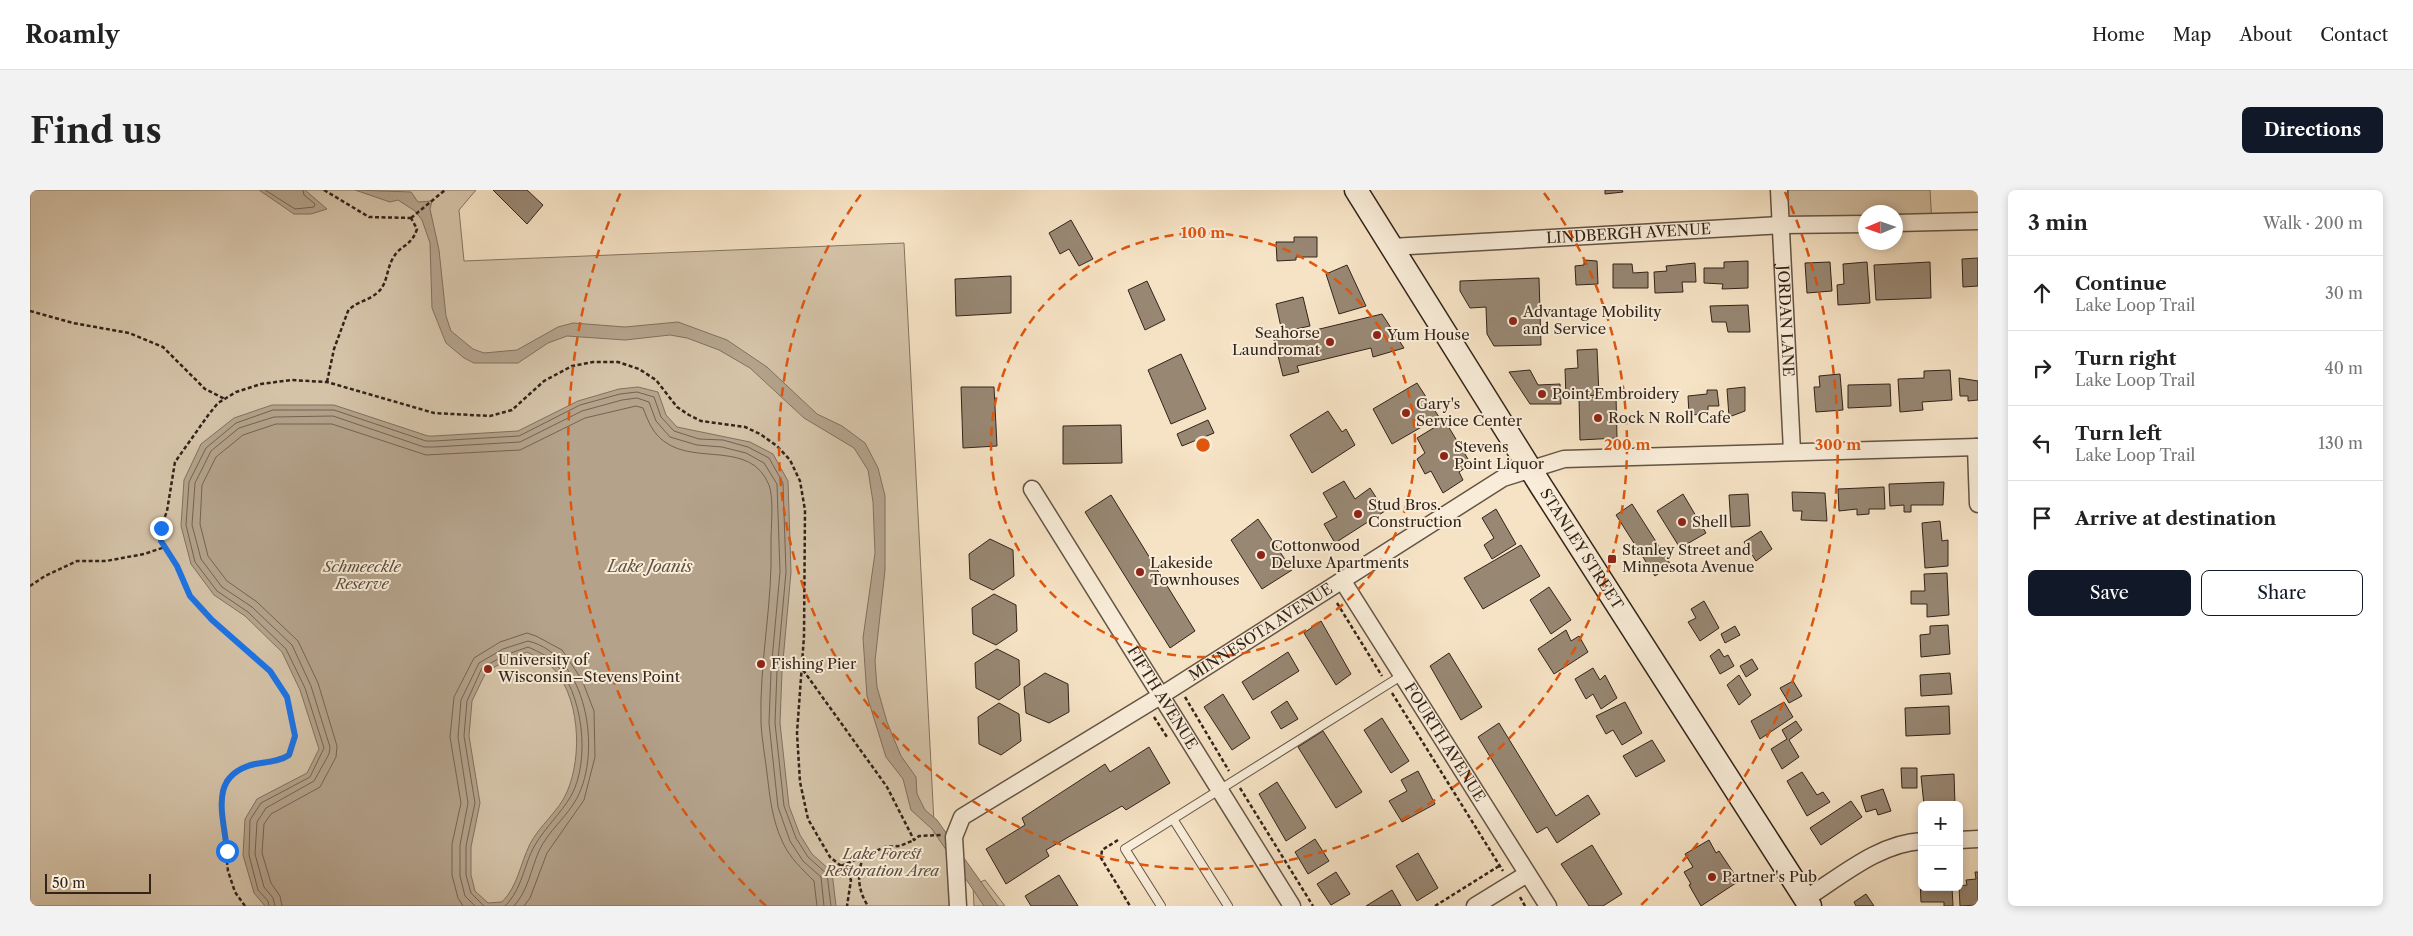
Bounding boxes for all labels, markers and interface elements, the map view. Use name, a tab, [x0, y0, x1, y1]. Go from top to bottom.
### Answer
text: Roamly	[25, 20, 119, 49]
text: Home	[2092, 24, 2145, 46]
text: Map	[2173, 24, 2211, 46]
text: About	[2239, 24, 2292, 46]
text: Contact	[2320, 24, 2388, 46]
button: Directions	[2242, 107, 2383, 153]
text: Find us	[30, 109, 162, 152]
north arrow	[1858, 205, 1903, 250]
text: 3 min	[2028, 210, 2088, 235]
text: Walk · 200 m	[2263, 213, 2363, 233]
street label: LINDBERGH AVENUE	[1546, 219, 1712, 247]
text: 100 m	[1181, 223, 1225, 242]
street label: JORDAN LANE	[1774, 263, 1798, 377]
text: Continue	[2075, 272, 2167, 295]
icon: ahead	[2028, 279, 2056, 307]
text: 30 m	[2325, 283, 2363, 303]
text: Lake Loop Trail	[2075, 295, 2195, 315]
place label: Advantage Mobility and Service	[1522, 302, 1662, 338]
marker: Advantage Mobility and Service	[1507, 315, 1519, 327]
place label: Seahorse Laundromat	[1232, 323, 1321, 359]
place label: Yum House	[1386, 325, 1470, 344]
marker: Yum House	[1371, 329, 1383, 341]
marker: Seahorse Laundromat	[1324, 336, 1336, 348]
text: Turn right	[2075, 347, 2176, 370]
icon: right	[2028, 354, 2056, 382]
text: 40 m	[2324, 358, 2363, 378]
text: Lake Loop Trail	[2075, 370, 2195, 390]
place label: Point Embroidery	[1552, 384, 1680, 403]
marker: Point Embroidery	[1536, 388, 1548, 400]
place label: Gary's Service Center	[1416, 394, 1523, 430]
marker: Gary's Service Center	[1400, 407, 1412, 419]
place label: Rock N Roll Cafe	[1608, 408, 1731, 427]
marker: Rock N Roll Cafe	[1592, 412, 1604, 424]
text: Turn left	[2075, 422, 2162, 445]
icon: left	[2028, 429, 2056, 457]
text: 130 m	[2318, 433, 2363, 453]
text: 200 m	[1604, 435, 1650, 454]
text: 300 m	[1815, 435, 1861, 454]
centre of rings	[1194, 436, 1212, 454]
place label: Stevens Point Liquor	[1454, 437, 1545, 473]
text: Lake Loop Trail	[2075, 445, 2195, 465]
marker: Stevens Point Liquor	[1438, 450, 1450, 462]
street label: STANLEY STREET	[1536, 485, 1628, 614]
place label: Stud Bros. Construction	[1368, 495, 1462, 531]
icon: arrive	[2028, 504, 2056, 532]
text: Arrive at destination	[2075, 507, 2276, 530]
marker: Stud Bros. Construction	[1352, 508, 1364, 520]
place label: Shell	[1692, 512, 1728, 531]
marker: Shell	[1676, 516, 1688, 528]
route end	[150, 517, 173, 540]
place label: Cottonwood Deluxe Apartments	[1271, 536, 1409, 572]
place label: Stanley Street and Minnesota Avenue	[1622, 540, 1754, 576]
marker: Cottonwood Deluxe Apartments	[1255, 549, 1267, 561]
place label: Lakeside Townhouses	[1150, 553, 1240, 589]
marker: Stanley Street and Minnesota Avenue	[1606, 553, 1618, 565]
water label: Lake Joanis	[605, 556, 693, 576]
park label: Schmeeckle Reserve	[322, 557, 401, 593]
marker: Lakeside Townhouses	[1134, 566, 1146, 578]
button: Save	[2028, 570, 2191, 616]
button: Share	[2201, 570, 2363, 616]
street label: MINNESOTA AVENUE	[1185, 579, 1336, 685]
street label: FIFTH AVENUE	[1123, 642, 1202, 753]
place label: University of Wisconsin–Stevens Point	[497, 650, 681, 686]
place label: Fishing Pier	[771, 654, 857, 673]
marker: Fishing Pier	[755, 658, 767, 670]
marker: University of Wisconsin–Stevens Point	[482, 663, 494, 675]
street label: FOURTH AVENUE	[1400, 679, 1490, 805]
map controls	[1918, 801, 1963, 891]
button: +	[1918, 801, 1963, 846]
route start	[216, 840, 239, 863]
park label: Lake Forest Restoration Area	[824, 844, 939, 880]
button: −	[1918, 846, 1963, 891]
place label: Partner's Pub	[1722, 867, 1817, 886]
scale bar	[45, 871, 151, 894]
marker: Partner's Pub	[1706, 871, 1718, 883]
text: 50 m	[52, 874, 85, 892]

